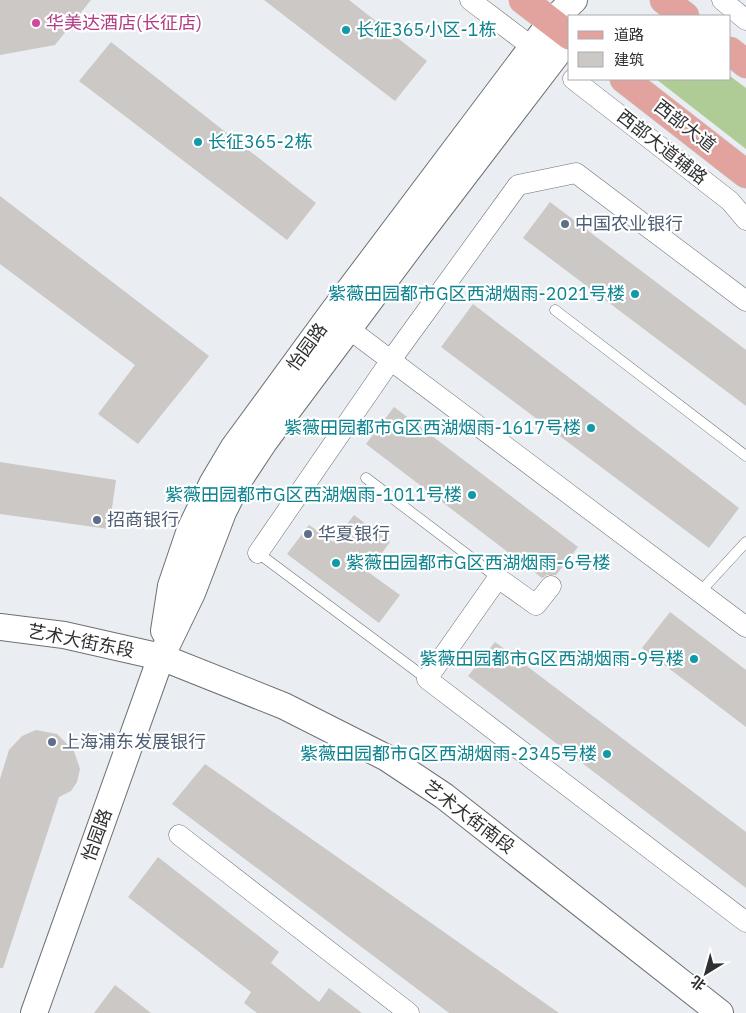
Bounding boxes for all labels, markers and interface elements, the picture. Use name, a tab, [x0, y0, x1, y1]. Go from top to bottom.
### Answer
place label: 华美达酒店(长征店)	[46, 11, 202, 34]
legend	[568, 15, 731, 80]
marker: 华美达酒店(长征店)	[30, 17, 42, 29]
place label: 长征365小区-1栋	[356, 18, 496, 41]
marker: 长征365小区-1栋	[340, 24, 352, 36]
text: 道路	[614, 25, 644, 44]
text: 建筑	[614, 50, 644, 69]
street label: 西部大道	[650, 94, 721, 157]
street label: 西部大道辅路	[613, 104, 712, 189]
place label: 长征365-2栋	[208, 130, 312, 153]
marker: 长征365-2栋	[192, 136, 204, 148]
place label: 中国农业银行	[575, 212, 683, 235]
marker: 中国农业银行	[559, 218, 571, 230]
place label: 紫薇田园都市G区西湖烟雨-2021号楼	[328, 282, 625, 305]
marker: 紫薇田园都市G区西湖烟雨-2021号楼	[629, 288, 641, 300]
street label: 怡园路	[281, 318, 332, 375]
place label: 紫薇田园都市G区西湖烟雨-1617号楼	[284, 416, 581, 439]
marker: 紫薇田园都市G区西湖烟雨-1617号楼	[585, 422, 597, 434]
place label: 紫薇田园都市G区西湖烟雨-1011号楼	[165, 483, 462, 506]
marker: 紫薇田园都市G区西湖烟雨-1011号楼	[466, 489, 478, 501]
place label: 招商银行	[107, 508, 179, 531]
marker: 招商银行	[91, 514, 103, 526]
place label: 华夏银行	[318, 522, 390, 545]
marker: 华夏银行	[302, 528, 314, 540]
place label: 紫薇田园都市G区西湖烟雨-6号楼	[346, 551, 611, 574]
marker: 紫薇田园都市G区西湖烟雨-6号楼	[330, 557, 342, 569]
street label: 艺术大街东段	[26, 619, 136, 662]
place label: 紫薇田园都市G区西湖烟雨-9号楼	[420, 647, 684, 670]
marker: 紫薇田园都市G区西湖烟雨-9号楼	[688, 653, 700, 665]
place label: 上海浦东发展银行	[62, 730, 206, 753]
marker: 上海浦东发展银行	[46, 736, 58, 748]
place label: 紫薇田园都市G区西湖烟雨-2345号楼	[300, 742, 597, 765]
marker: 紫薇田园都市G区西湖烟雨-2345号楼	[601, 748, 613, 760]
street label: 艺术大街南段	[419, 775, 519, 858]
street label: 怡园路	[76, 806, 117, 864]
north arrow	[681, 948, 731, 998]
text: 北	[687, 972, 709, 995]

